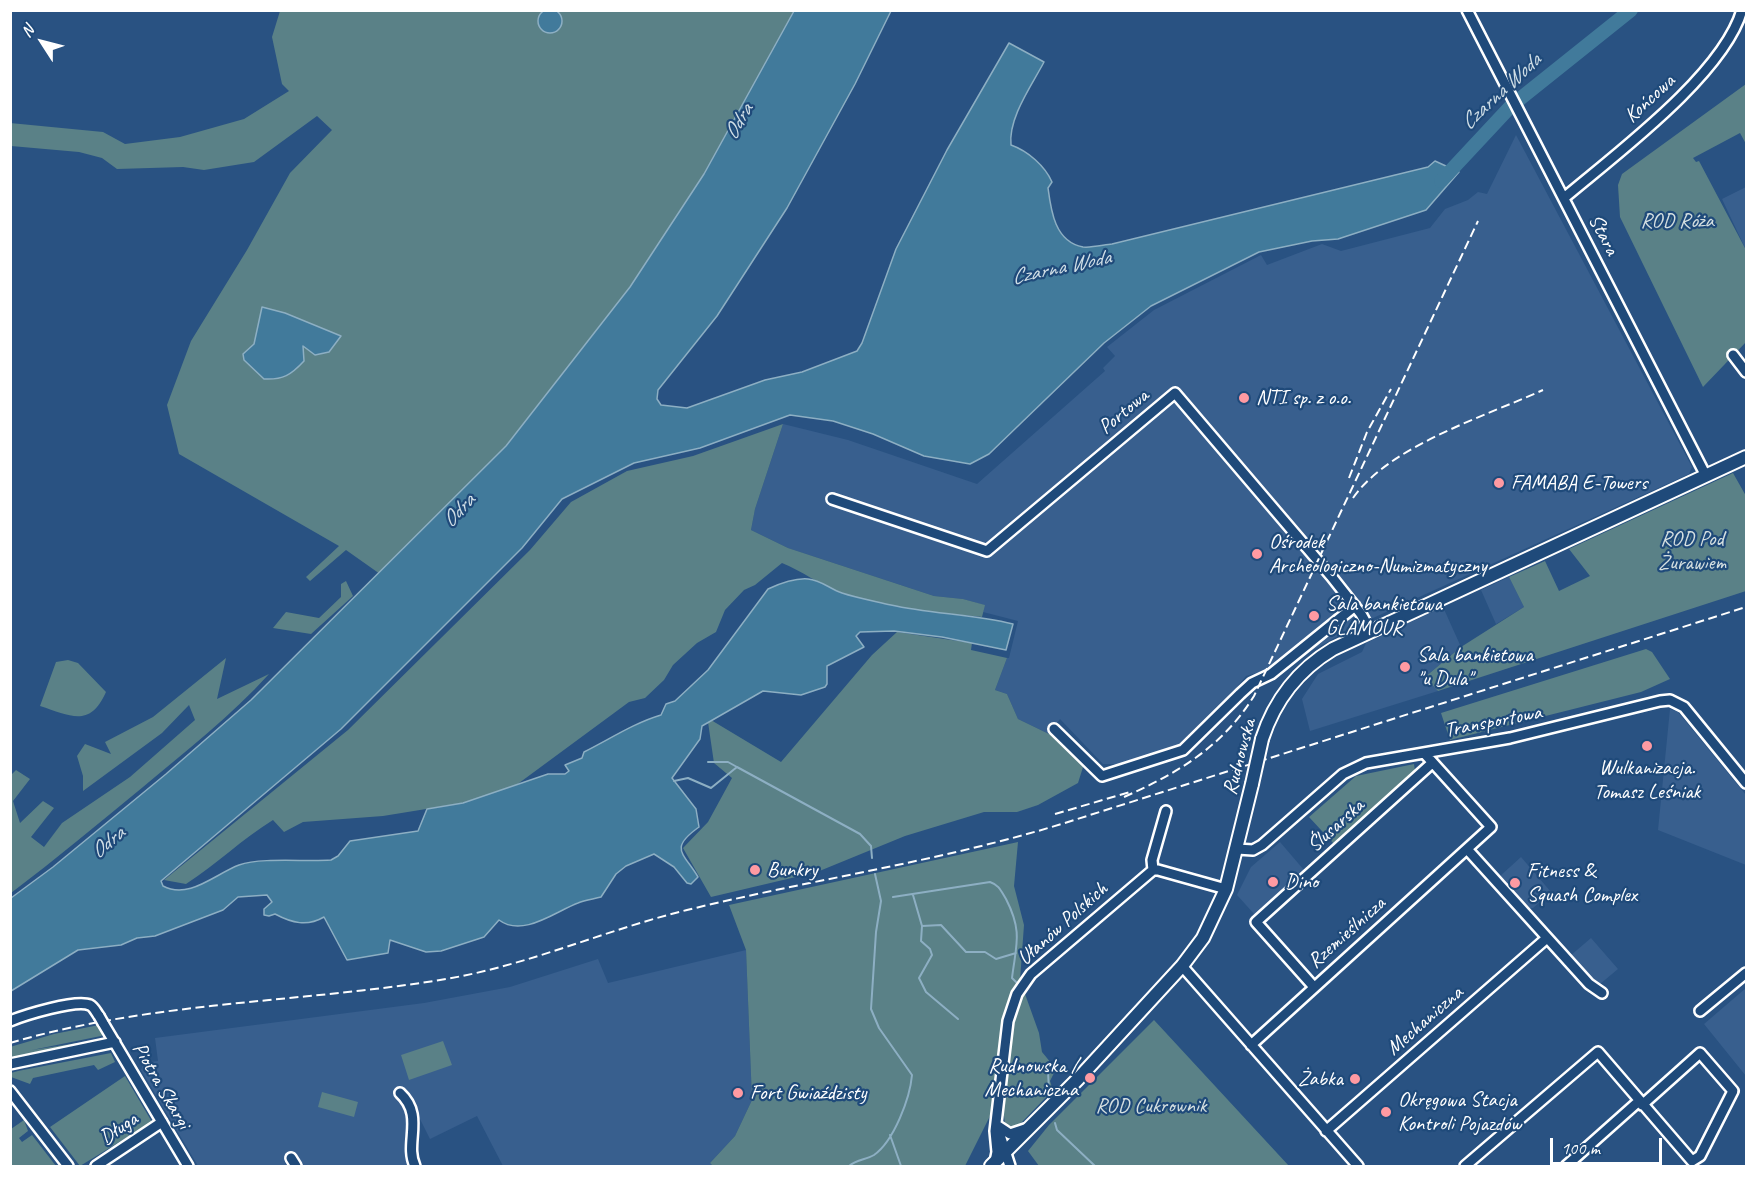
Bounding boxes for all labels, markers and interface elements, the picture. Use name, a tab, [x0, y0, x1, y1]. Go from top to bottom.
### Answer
north arrow	[12, 12, 72, 72]
text: N	[16, 22, 38, 41]
water label: Czarna Woda	[1455, 48, 1547, 136]
street label: Końcowa	[1619, 69, 1681, 129]
water label: Odra	[718, 99, 760, 145]
park label: ROD Róża	[1640, 208, 1714, 234]
street label: Stara	[1582, 210, 1624, 260]
water label: Czarna Woda	[1009, 245, 1113, 291]
street label: Portowa	[1094, 384, 1154, 440]
place label: NTI sp. z o.o.	[1256, 385, 1351, 411]
marker: NTI sp. z o.o.	[1237, 391, 1251, 405]
place label: FAMABA E-Towers	[1511, 470, 1647, 496]
marker: FAMABA E-Towers	[1492, 476, 1506, 490]
water label: Odra	[437, 488, 481, 534]
park label: ROD Pod Żurawiem	[1658, 526, 1726, 576]
place label: Ośrodek Archeologiczno-Numizmatyczny	[1269, 529, 1487, 579]
marker: Ośrodek Archeologiczno-Numizmatyczny	[1250, 547, 1264, 561]
place label: Sala bankietowa GLAMOUR	[1326, 591, 1442, 641]
marker: Sala bankietowa GLAMOUR	[1307, 609, 1321, 623]
place label: Sala bankietowa "u Dula"	[1417, 642, 1533, 692]
marker: Sala bankietowa "u Dula"	[1398, 660, 1412, 674]
street label: Transportowa	[1442, 700, 1544, 744]
street label: Rudnowska	[1218, 716, 1262, 798]
marker: Wulkanizacja. Tomasz Leśniak	[1640, 739, 1654, 753]
place label: Wulkanizacja. Tomasz Leśniak	[1594, 755, 1700, 805]
street label: Ślusarska	[1302, 794, 1370, 858]
water label: Odra	[85, 821, 131, 865]
place label: Bunkry	[767, 857, 818, 883]
place label: Fitness & Squash Complex	[1527, 858, 1637, 908]
marker: Bunkry	[748, 863, 762, 877]
place label: Dino	[1285, 869, 1318, 895]
marker: Dino	[1266, 875, 1280, 889]
marker: Fitness & Squash Complex	[1508, 876, 1522, 890]
street label: Ułanów Polskich	[1013, 877, 1113, 971]
street label: Rzemieślnicza	[1303, 892, 1391, 974]
street label: Mechaniczna	[1381, 981, 1469, 1061]
street label: Piotra Skargi	[126, 1038, 196, 1134]
place label: Rudnowska / Mechaniczna	[985, 1053, 1078, 1103]
place label: Żabka	[1298, 1066, 1343, 1092]
marker: Rudnowska / Mechaniczna	[1083, 1071, 1097, 1085]
marker: Żabka	[1348, 1072, 1362, 1086]
place label: Fort Gwiaździsty	[750, 1080, 866, 1106]
marker: Fort Gwiaździsty	[731, 1086, 745, 1100]
place label: Okręgowa Stacja Kontroli Pojazdów	[1398, 1087, 1521, 1137]
park label: ROD Cukrownik	[1096, 1093, 1206, 1119]
marker: Okręgowa Stacja Kontroli Pojazdów	[1379, 1105, 1393, 1119]
street label: Długa	[95, 1107, 143, 1151]
scale bar	[1553, 1126, 1666, 1164]
text: 100 m	[1561, 1137, 1600, 1159]

